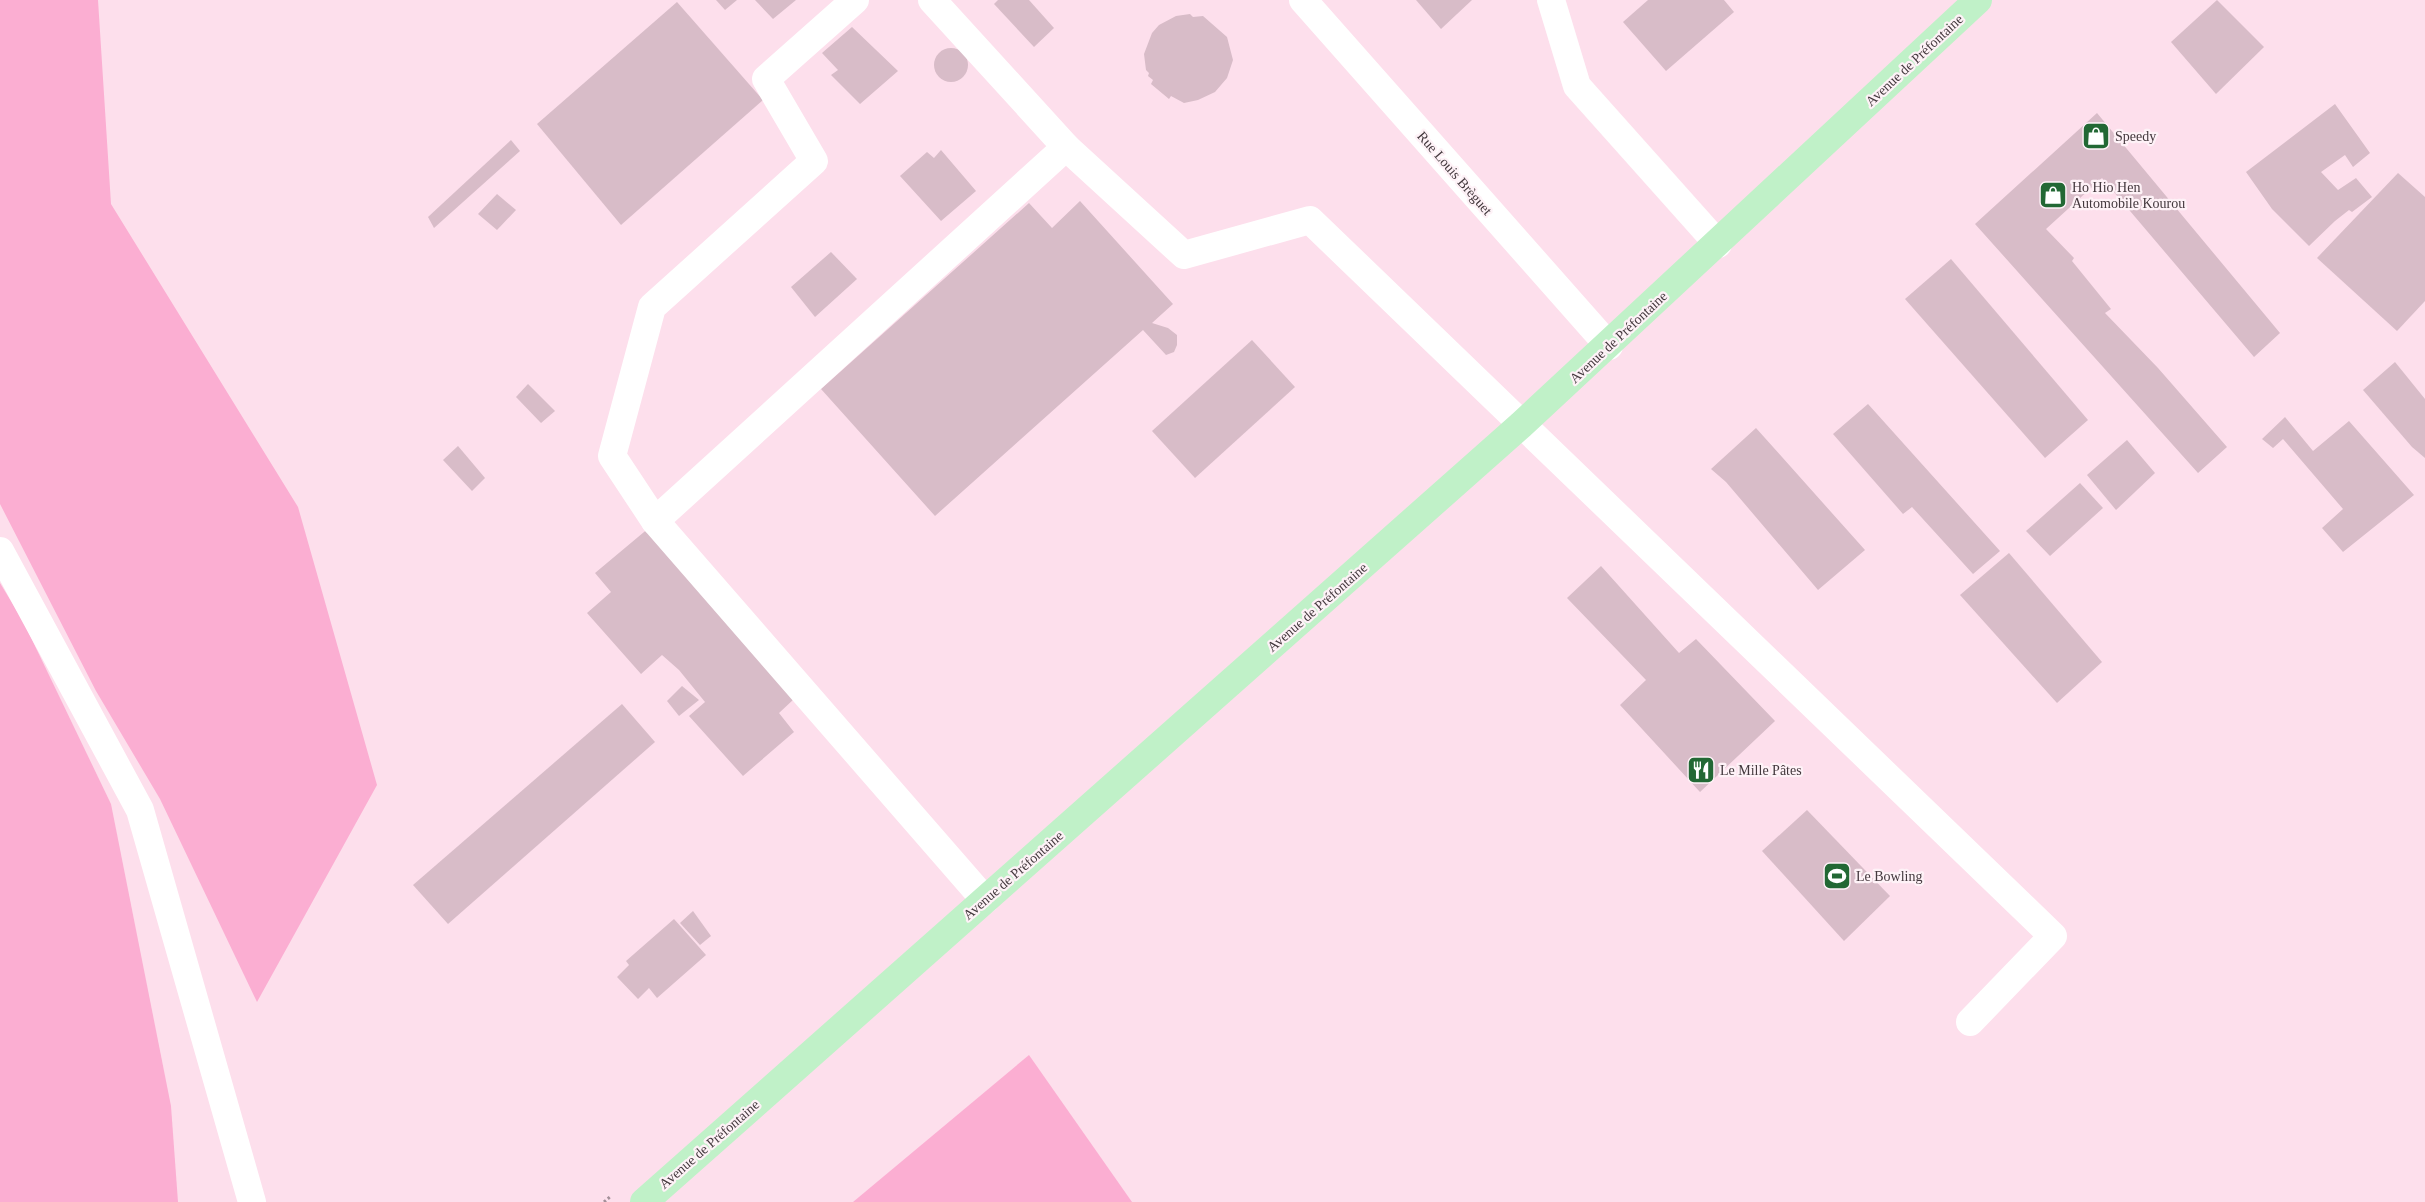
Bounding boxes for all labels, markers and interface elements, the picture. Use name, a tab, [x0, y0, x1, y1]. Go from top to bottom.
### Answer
street label: Avenue de Préfontaine	[1863, 11, 1966, 109]
shop icon: Speedy	[2081, 121, 2111, 151]
street label: Rue Louis Brèguet	[1414, 128, 1495, 218]
place label: Speedy	[2115, 129, 2156, 144]
shop icon: Ho Hio Hen Automobile Kourou	[2038, 180, 2068, 210]
place label: Ho Hio Hen Automobile Kourou	[2072, 180, 2185, 211]
street label: Avenue de Préfontaine	[1567, 288, 1670, 386]
street label: Avenue de Préfontaine	[1264, 560, 1370, 655]
restaurant icon: Le Mille Pâtes	[1686, 755, 1716, 785]
place label: Le Mille Pâtes	[1720, 763, 1802, 778]
street label: Avenue de Préfontaine	[960, 828, 1066, 923]
sports icon: Le Bowling	[1822, 861, 1852, 891]
place label: Le Bowling	[1856, 869, 1923, 884]
street label: Avenue de Préfontaine	[656, 1097, 762, 1192]

